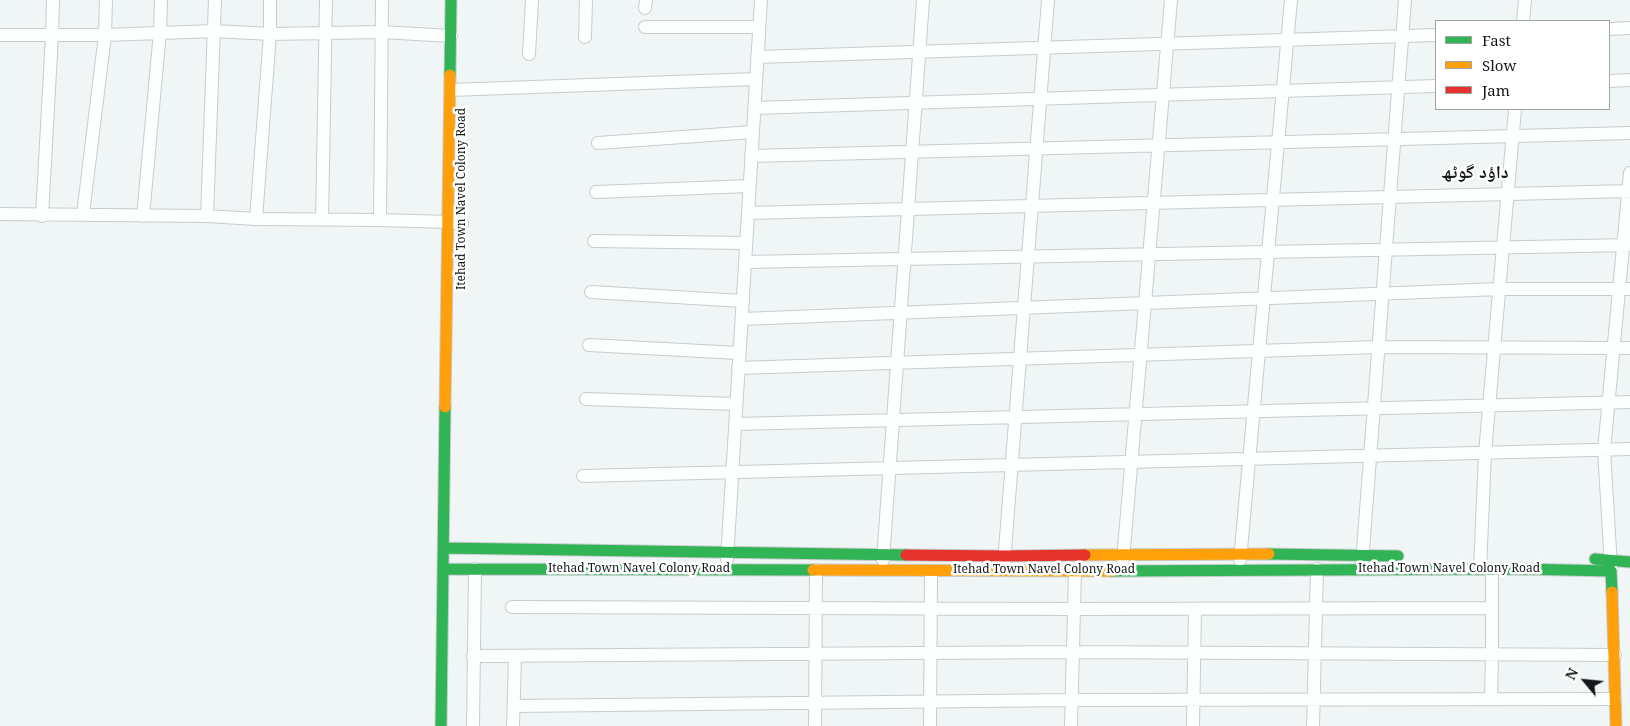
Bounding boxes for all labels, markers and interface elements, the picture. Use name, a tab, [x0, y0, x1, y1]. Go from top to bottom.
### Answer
legend	[1435, 20, 1610, 110]
text: Fast	[1482, 30, 1511, 50]
text: Slow	[1482, 55, 1516, 75]
text: Jam	[1482, 80, 1510, 100]
street label: Itehad Town Navel Colony Road	[455, 108, 469, 290]
district label: داؤد گوٹھ	[1441, 162, 1509, 184]
street label: Itehad Town Navel Colony Road	[548, 562, 730, 576]
street label: Itehad Town Navel Colony Road	[1358, 562, 1540, 576]
street label: Itehad Town Navel Colony Road	[953, 563, 1135, 577]
north arrow	[1560, 656, 1610, 706]
text: N	[1560, 664, 1582, 683]

